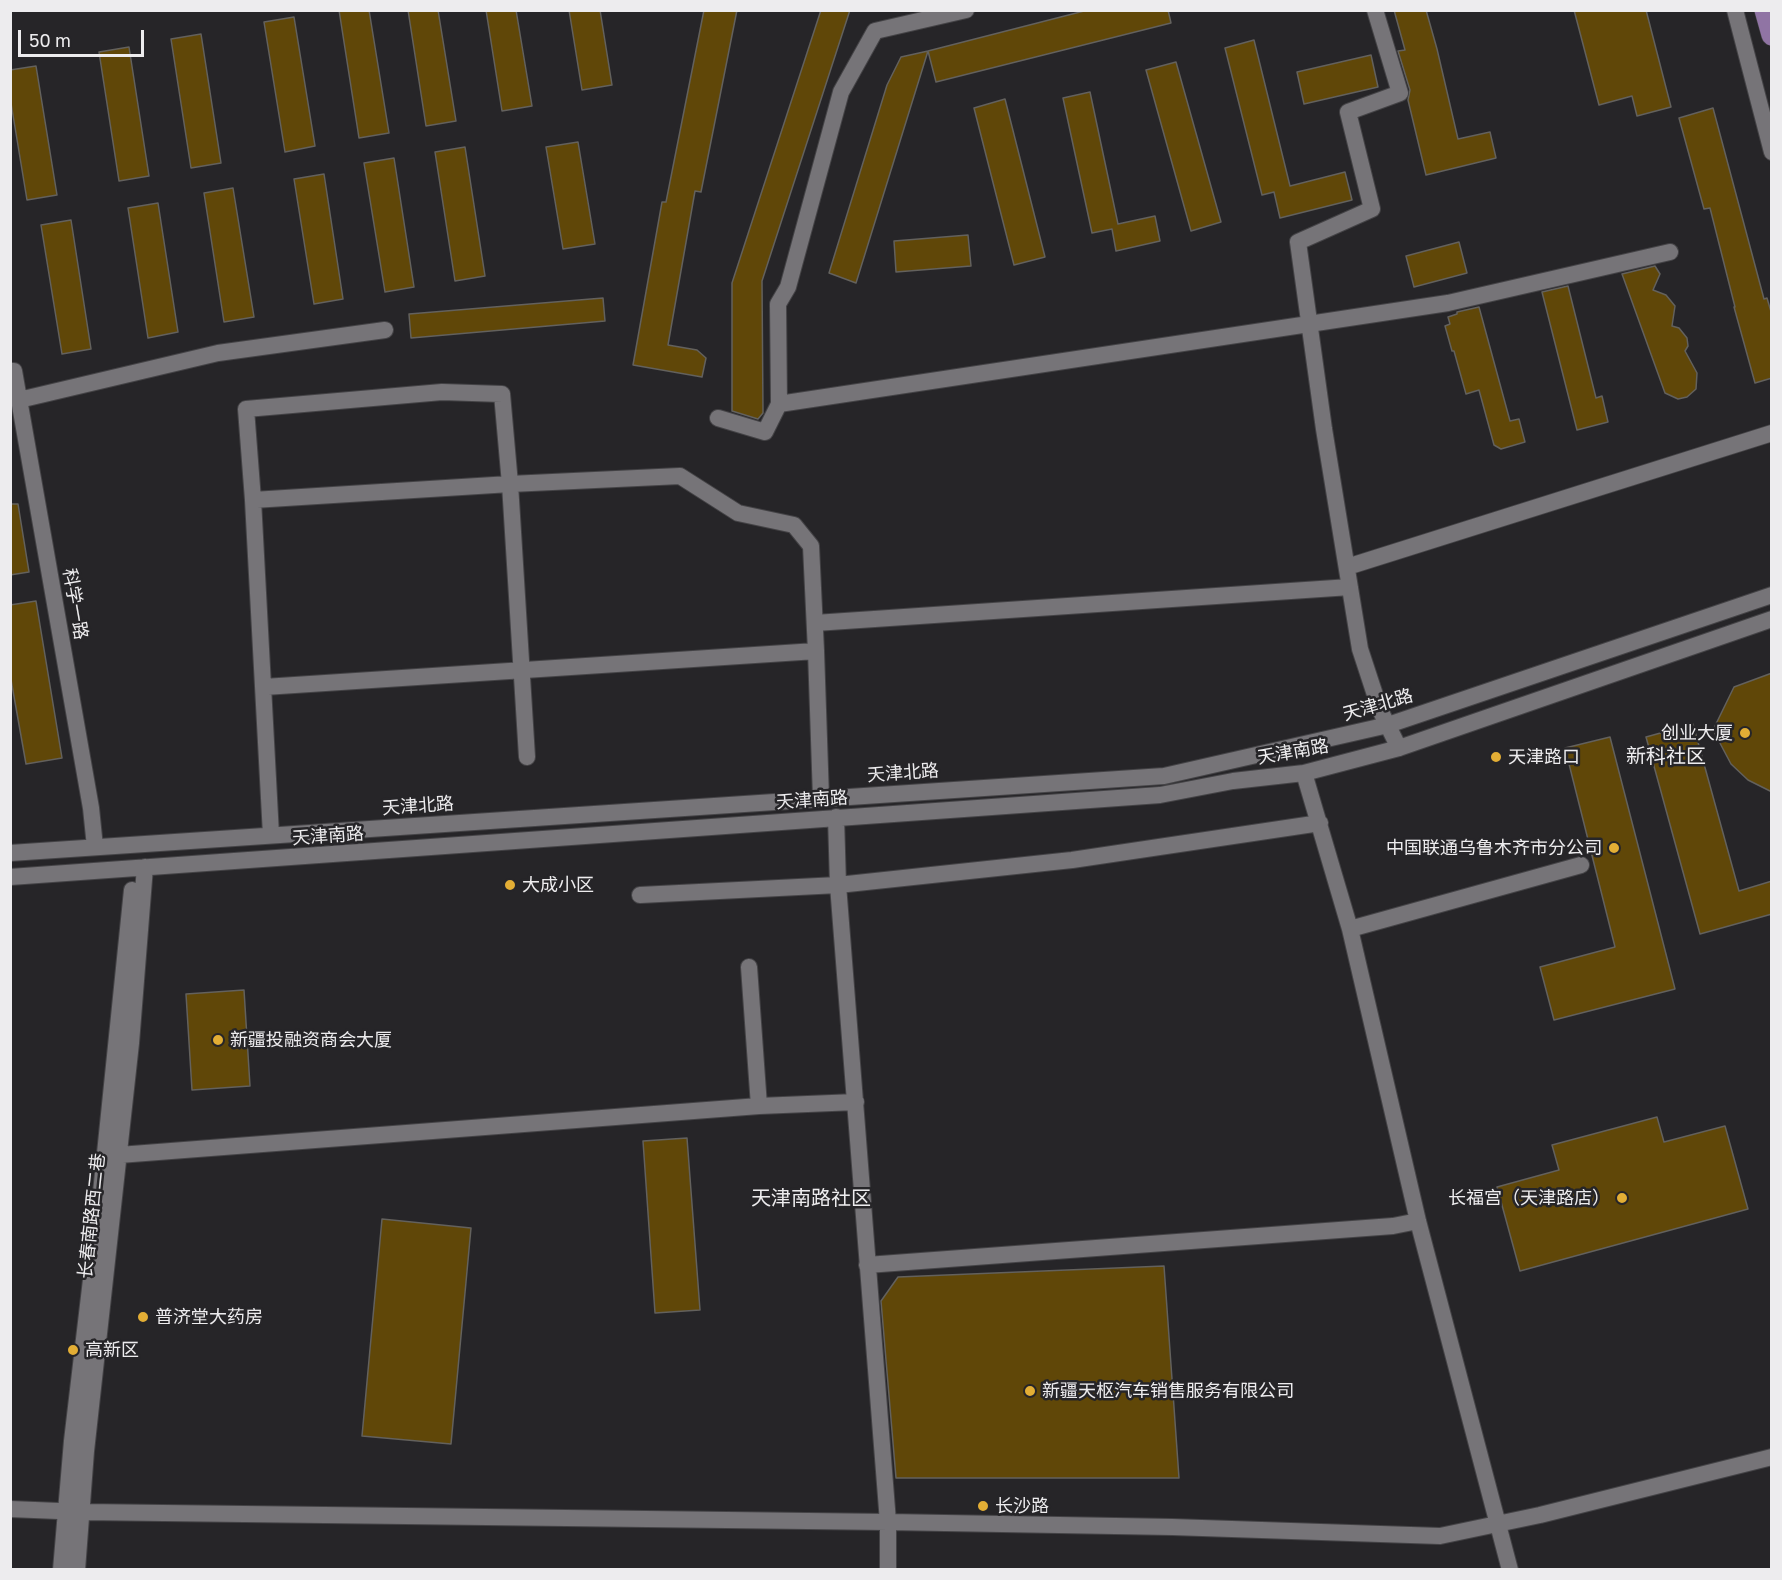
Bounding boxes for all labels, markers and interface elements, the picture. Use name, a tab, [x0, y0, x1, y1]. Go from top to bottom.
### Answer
scale bar	[21, 18, 147, 56]
text: 50 m	[29, 29, 71, 51]
street label: 科学一路	[58, 567, 92, 641]
street label: 天津北路	[1340, 685, 1416, 725]
place label: 创业大厦	[1661, 722, 1733, 744]
marker: 创业大厦	[1738, 726, 1752, 740]
street label: 天津南路	[1256, 735, 1330, 769]
district label: 新科社区	[1626, 745, 1706, 769]
place label: 天津路口	[1508, 746, 1580, 768]
marker: 天津路口	[1489, 750, 1503, 764]
street label: 天津北路	[866, 760, 940, 786]
street label: 天津南路	[775, 787, 849, 813]
street label: 天津北路	[381, 793, 455, 819]
street label: 天津南路	[291, 823, 365, 849]
place label: 中国联通乌鲁木齐市分公司	[1386, 837, 1602, 859]
marker: 中国联通乌鲁木齐市分公司	[1607, 841, 1621, 855]
place label: 大成小区	[522, 874, 594, 896]
marker: 大成小区	[503, 878, 517, 892]
place label: 新疆投融资商会大厦	[230, 1029, 392, 1051]
marker: 新疆投融资商会大厦	[211, 1033, 225, 1047]
street label: 长春南路西二巷	[75, 1152, 109, 1280]
district label: 天津南路社区	[751, 1187, 871, 1211]
place label: 长福宫（天津路店）	[1448, 1187, 1610, 1209]
marker: 长福宫（天津路店）	[1615, 1191, 1629, 1205]
place label: 普济堂大药房	[155, 1306, 263, 1328]
marker: 普济堂大药房	[136, 1310, 150, 1324]
place label: 高新区	[85, 1339, 139, 1361]
marker: 高新区	[66, 1343, 80, 1357]
place label: 新疆天枢汽车销售服务有限公司	[1042, 1380, 1294, 1402]
marker: 新疆天枢汽车销售服务有限公司	[1023, 1384, 1037, 1398]
place label: 长沙路	[995, 1495, 1049, 1517]
marker: 长沙路	[976, 1499, 990, 1513]

